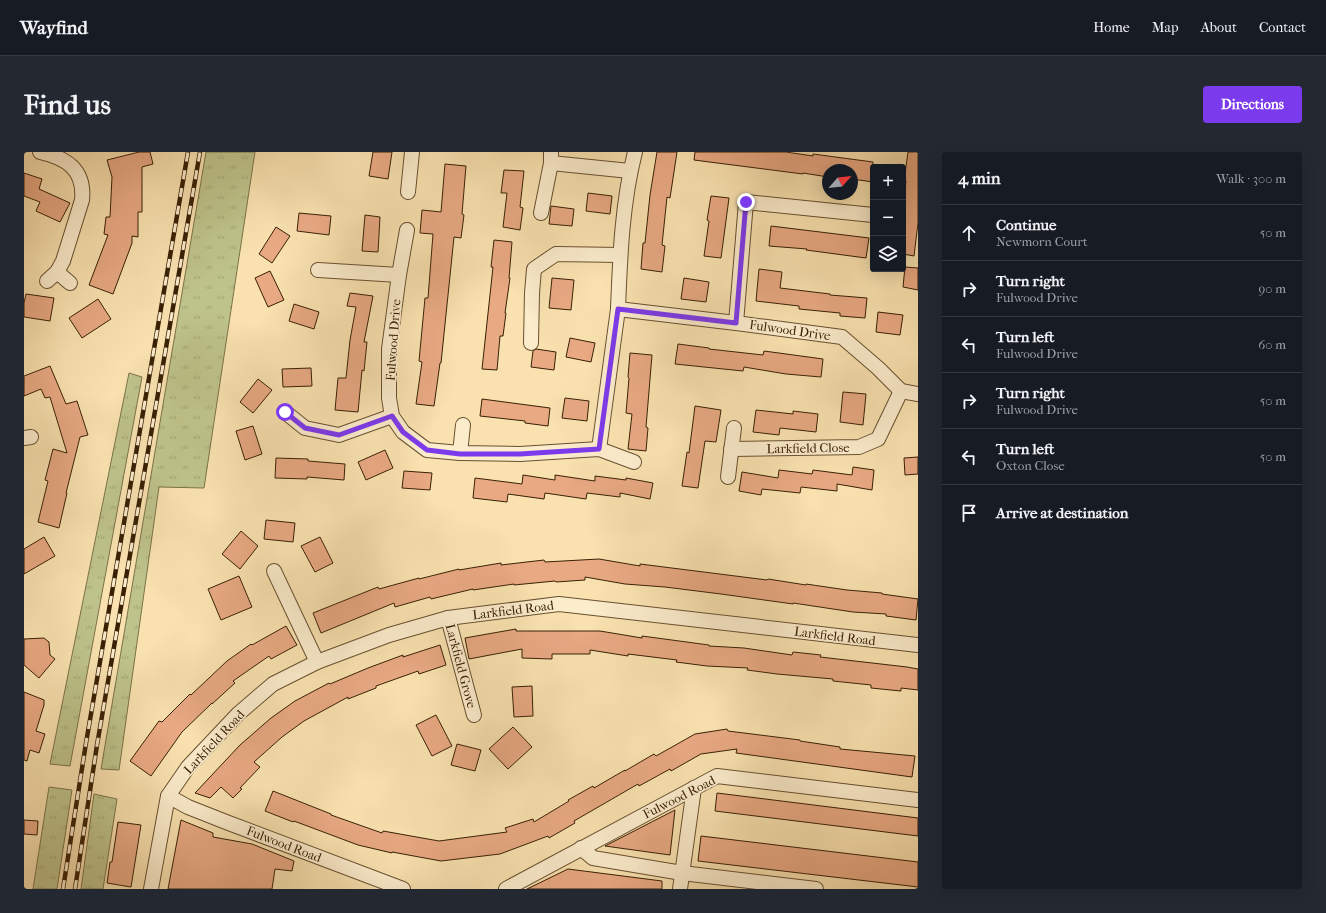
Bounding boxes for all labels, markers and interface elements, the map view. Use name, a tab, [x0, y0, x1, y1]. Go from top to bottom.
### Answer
text: Wayfind	[20, 17, 88, 39]
text: Home	[1093, 19, 1130, 36]
text: Map	[1152, 19, 1179, 36]
text: About	[1201, 19, 1237, 36]
text: Contact	[1259, 19, 1306, 36]
button: Directions	[1203, 86, 1302, 123]
text: Find us	[24, 88, 111, 121]
north arrow	[822, 164, 858, 200]
map controls	[870, 164, 906, 272]
button: +	[870, 164, 906, 200]
text: 4 min	[958, 168, 1001, 188]
text: Walk · 300 m	[1216, 171, 1286, 186]
route end	[737, 193, 755, 211]
button: −	[870, 200, 906, 236]
text: Continue	[996, 216, 1056, 234]
icon: ahead	[958, 222, 980, 244]
text: 50 m	[1260, 225, 1286, 240]
text: Newmorn Court	[996, 234, 1088, 249]
button: layers	[870, 236, 906, 272]
text: Turn right	[996, 272, 1065, 290]
icon: right	[958, 278, 980, 300]
text: 90 m	[1258, 281, 1286, 296]
text: Fulwood Drive	[996, 290, 1078, 305]
street label: Fulwood Drive	[383, 298, 403, 381]
street label: Fulwood Drive	[748, 317, 832, 343]
text: Turn left	[996, 328, 1054, 346]
icon: left	[958, 334, 980, 356]
text: 60 m	[1258, 337, 1286, 352]
text: Fulwood Drive	[996, 346, 1078, 361]
text: Turn right	[996, 384, 1065, 402]
icon: right	[958, 390, 980, 412]
text: 50 m	[1260, 393, 1286, 408]
text: Fulwood Drive	[996, 402, 1078, 417]
route start	[276, 403, 294, 421]
street label: Larkfield Close	[766, 440, 850, 456]
text: Turn left	[996, 440, 1054, 458]
icon: left	[958, 446, 980, 468]
text: 50 m	[1260, 449, 1286, 464]
text: Oxton Close	[996, 458, 1065, 473]
icon: arrive	[958, 502, 980, 524]
text: Arrive at destination	[996, 504, 1128, 522]
street label: Larkfield Road	[471, 597, 555, 622]
street label: Larkfield Grove	[443, 622, 480, 710]
street label: Larkfield Road	[793, 624, 877, 649]
street label: Larkfield Road	[181, 706, 248, 777]
street label: Fulwood Road	[640, 772, 719, 822]
street label: Fulwood Road	[244, 823, 325, 866]

